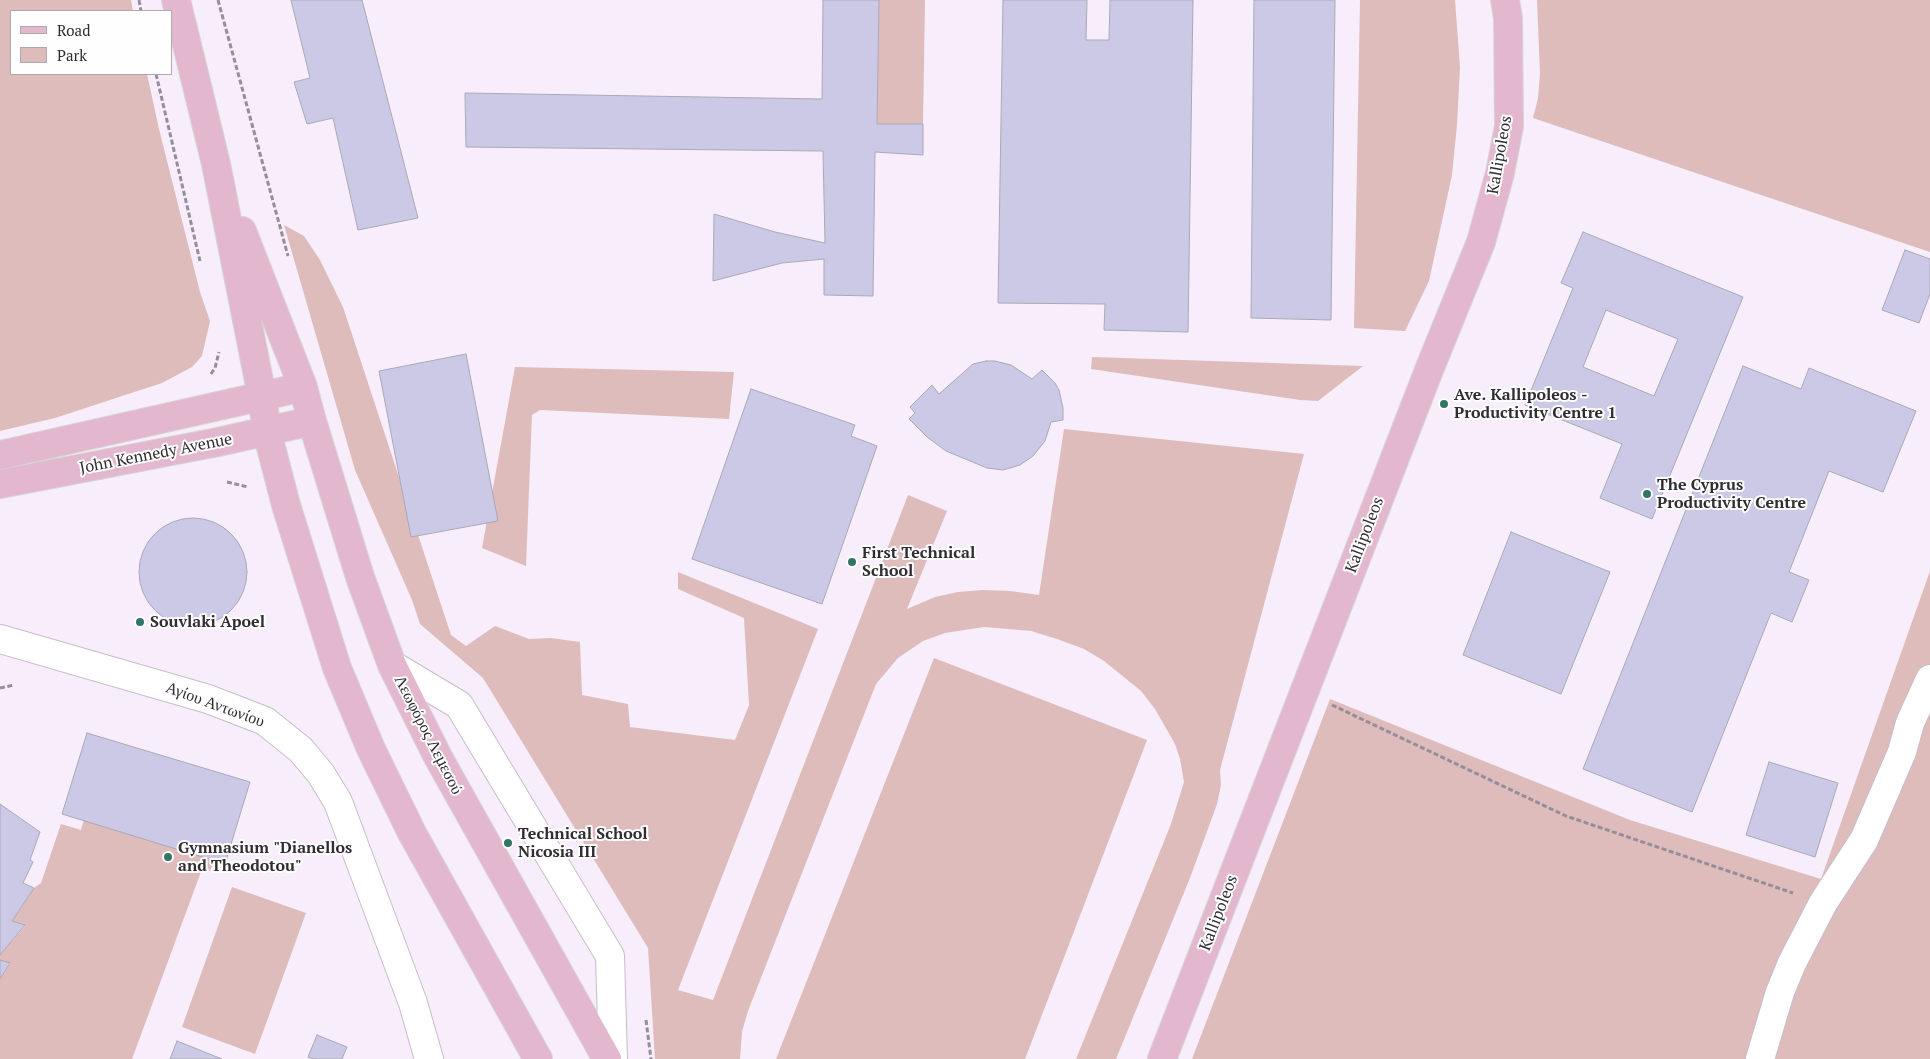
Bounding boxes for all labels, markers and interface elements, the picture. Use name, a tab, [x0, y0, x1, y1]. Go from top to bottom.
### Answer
legend	[10, 10, 172, 75]
text: Road	[57, 20, 90, 40]
text: Park	[57, 45, 87, 65]
street label: Kallipoleos	[1484, 114, 1516, 196]
place label: Ave. Kallipoleos - Productivity Centre 1	[1454, 385, 1617, 423]
marker: Ave. Kallipoleos - Productivity Centre 1	[1438, 398, 1450, 410]
street label: John Kennedy Avenue	[78, 430, 234, 478]
place label: The Cyprus Productivity Centre	[1657, 475, 1806, 513]
marker: The Cyprus Productivity Centre	[1641, 488, 1653, 500]
street label: Kallipoleos	[1342, 494, 1388, 576]
place label: First Technical School	[862, 543, 975, 581]
marker: First Technical School	[846, 556, 858, 568]
place label: Souvlaki Apoel	[150, 612, 265, 632]
marker: Souvlaki Apoel	[134, 616, 146, 628]
street label: Λεωφόρος Λεμεσού	[390, 672, 466, 798]
street label: Αγίου Αντωνίου	[163, 678, 267, 732]
place label: Technical School Nicosia III	[518, 824, 648, 862]
marker: Technical School Nicosia III	[502, 837, 514, 849]
place label: Gymnasium "Dianellos and Theodotou"	[178, 838, 352, 876]
marker: Gymnasium "Dianellos and Theodotou"	[162, 851, 174, 863]
street label: Kallipoleos	[1196, 872, 1242, 954]

